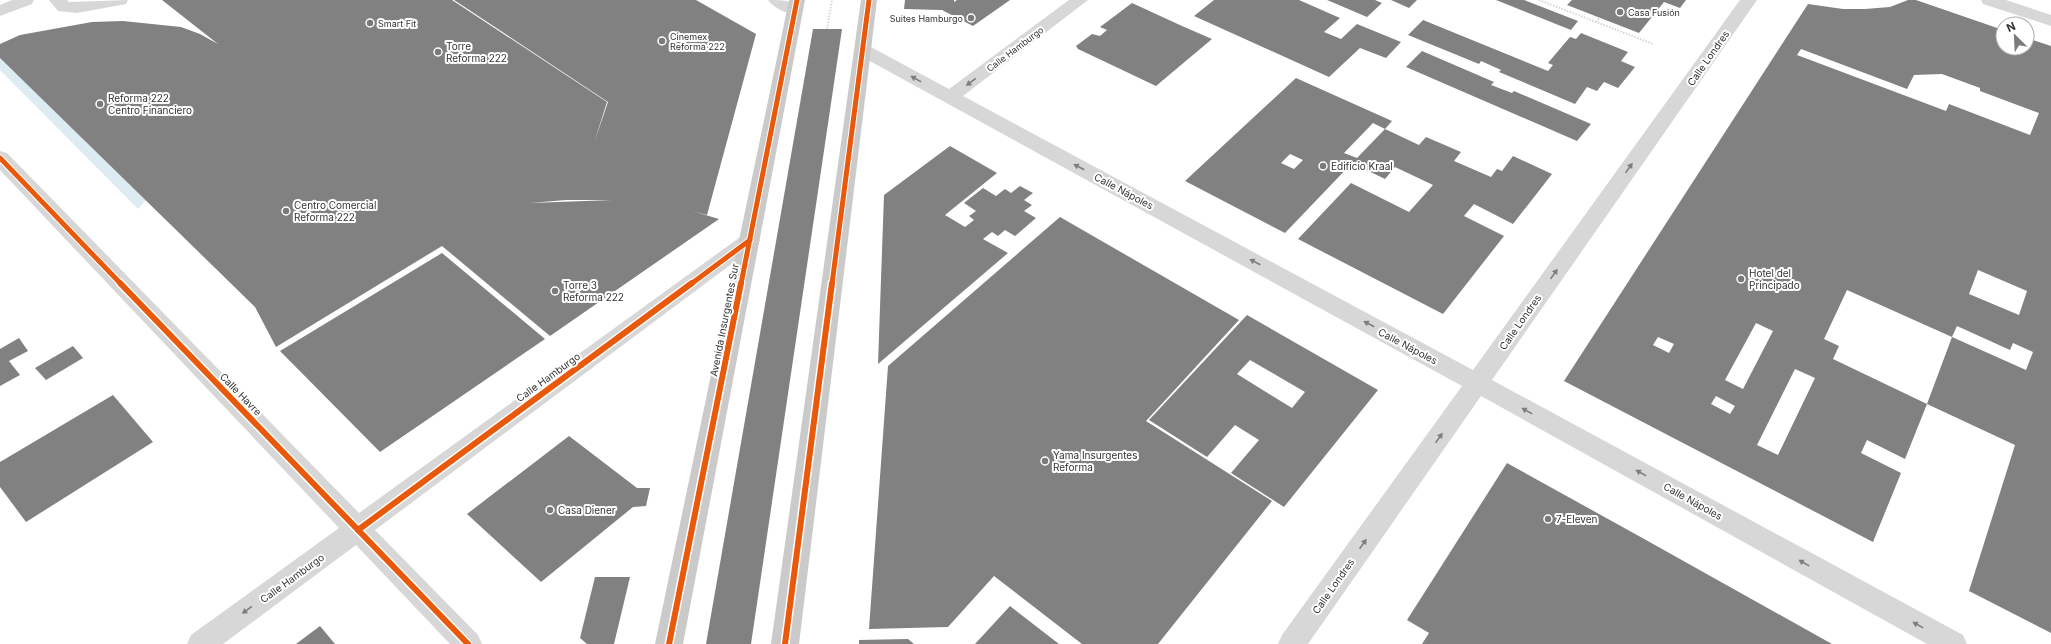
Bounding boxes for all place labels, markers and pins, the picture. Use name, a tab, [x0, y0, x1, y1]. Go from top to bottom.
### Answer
marker: Casa Fusión	[1615, 7, 1625, 17]
place label: Casa Fusión	[1628, 7, 1680, 18]
place label: Suites Hamburgo	[890, 13, 963, 24]
marker: Suites Hamburgo	[966, 13, 976, 23]
marker: Smart Fit	[365, 18, 375, 28]
place label: Smart Fit	[378, 18, 416, 29]
place label: Cinemex Reforma 222	[670, 31, 725, 52]
marker: Cinemex Reforma 222	[657, 36, 667, 46]
place label: Torre Reforma 222	[446, 40, 507, 64]
marker: Torre Reforma 222	[433, 47, 443, 57]
place label: Reforma 222 Centro Financiero	[108, 92, 192, 116]
marker: Reforma 222 Centro Financiero	[95, 99, 105, 109]
place label: Edificio Kraal	[1331, 160, 1393, 172]
marker: Edificio Kraal	[1318, 161, 1328, 171]
place label: Centro Comercial Reforma 222	[294, 199, 376, 223]
marker: Centro Comercial Reforma 222	[281, 206, 291, 216]
place label: Hotel del Principado	[1749, 267, 1800, 291]
marker: Hotel del Principado	[1736, 274, 1746, 284]
place label: Torre 3 Reforma 222	[563, 279, 624, 303]
marker: Torre 3 Reforma 222	[550, 286, 560, 296]
place label: Yama Insurgentes Reforma	[1053, 449, 1137, 473]
marker: Yama Insurgentes Reforma	[1040, 456, 1050, 466]
place label: Casa Diener	[558, 504, 616, 516]
marker: Casa Diener	[545, 505, 555, 515]
place label: 7-Eleven	[1556, 513, 1598, 525]
marker: 7-Eleven	[1543, 514, 1553, 524]

